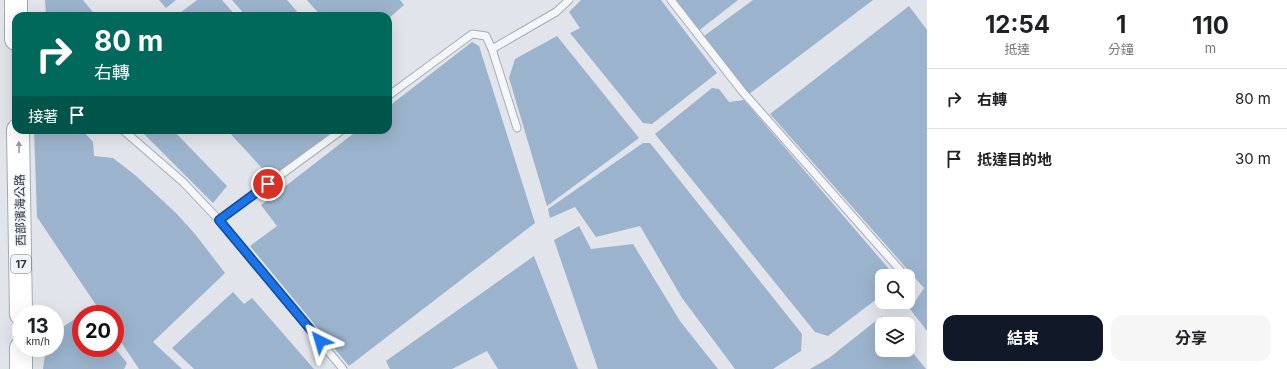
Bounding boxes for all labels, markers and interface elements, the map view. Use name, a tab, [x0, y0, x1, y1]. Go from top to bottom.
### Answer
text: 12:54	[985, 10, 1050, 39]
text: 1	[1116, 10, 1126, 39]
text: 110	[1192, 11, 1229, 40]
text: 80 m	[94, 24, 163, 58]
icon: right	[28, 28, 80, 80]
text: m	[1205, 40, 1216, 56]
text: 抵達	[1005, 41, 1031, 57]
text: 分鐘	[1108, 41, 1134, 57]
text: 右轉	[94, 62, 130, 83]
icon: right	[943, 88, 965, 110]
text: 80 m	[1235, 89, 1271, 108]
text: 右轉	[977, 90, 1007, 109]
icon: arrive	[66, 104, 88, 126]
text: 接著	[28, 107, 58, 126]
one-way arrow	[16, 140, 22, 153]
icon: arrive	[943, 148, 965, 170]
text: 30 m	[1235, 149, 1271, 168]
text: 抵達目的地	[977, 150, 1052, 169]
pin	[251, 167, 285, 201]
icon: arrive	[257, 173, 279, 195]
street label: 西部濱海公路	[12, 174, 28, 246]
road number: 17	[11, 255, 31, 273]
map controls	[875, 269, 915, 357]
button: search	[875, 269, 915, 309]
speed limit sign: 20	[72, 305, 124, 357]
text: 13	[27, 314, 49, 338]
button: 結束	[943, 315, 1103, 361]
button: 分享	[1111, 315, 1271, 361]
button: layers	[875, 317, 915, 357]
position arrow	[299, 320, 341, 362]
text: km/h	[26, 335, 50, 347]

